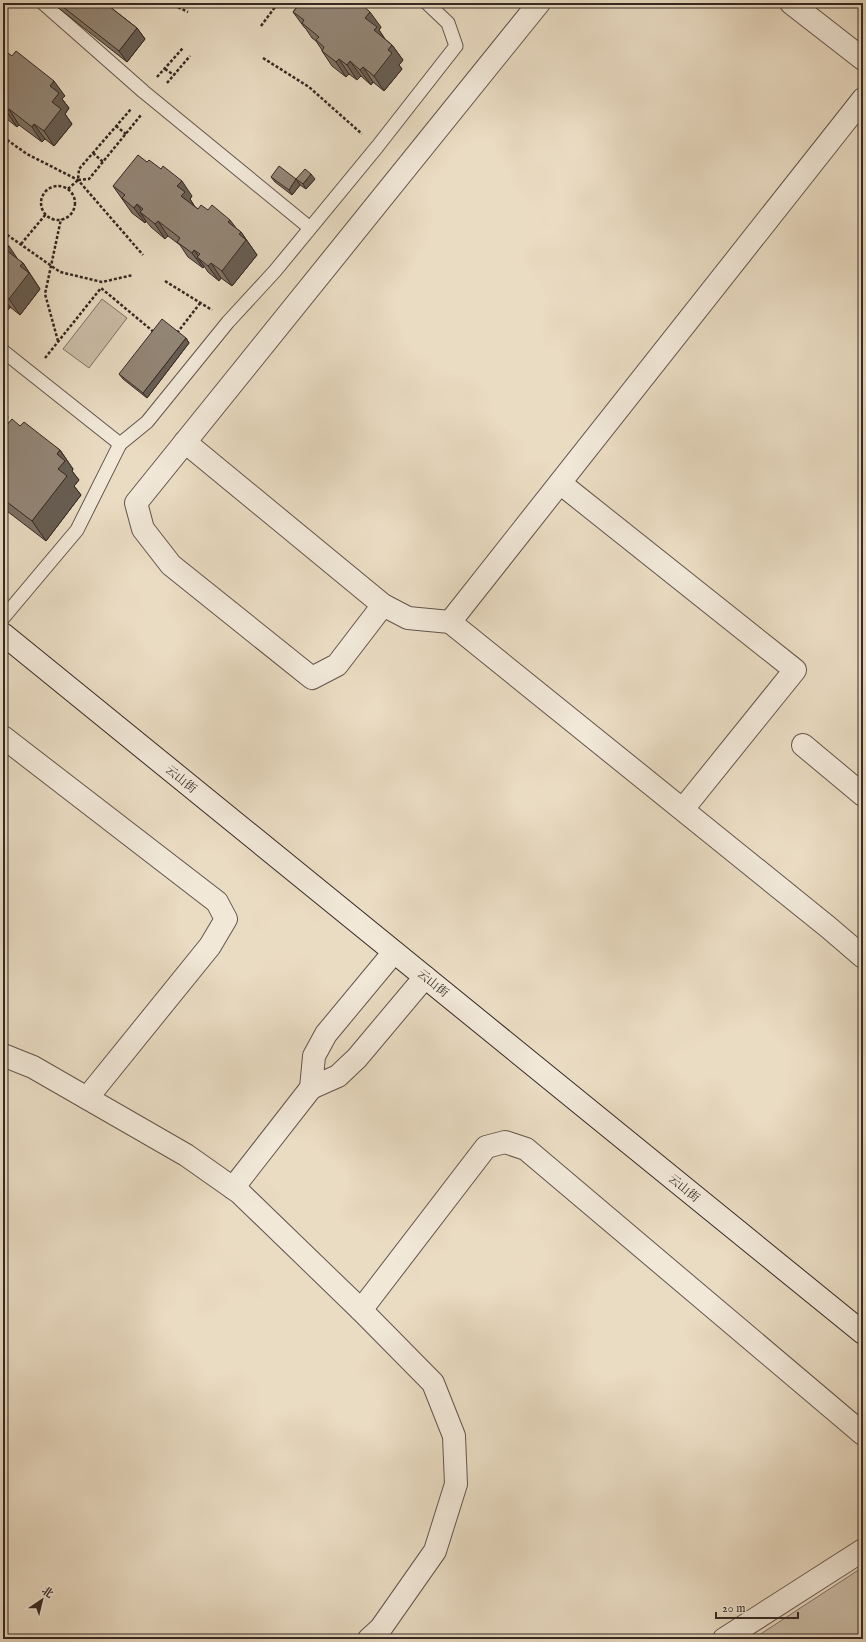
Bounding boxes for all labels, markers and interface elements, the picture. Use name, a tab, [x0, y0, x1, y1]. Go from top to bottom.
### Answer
street label: 云山街	[162, 762, 200, 797]
street label: 云山街	[414, 966, 452, 1001]
street label: 云山街	[665, 1171, 703, 1206]
north arrow	[22, 1580, 62, 1620]
text: 北	[39, 1584, 56, 1602]
scale bar	[716, 1594, 798, 1620]
text: 20 m	[722, 1601, 745, 1616]

